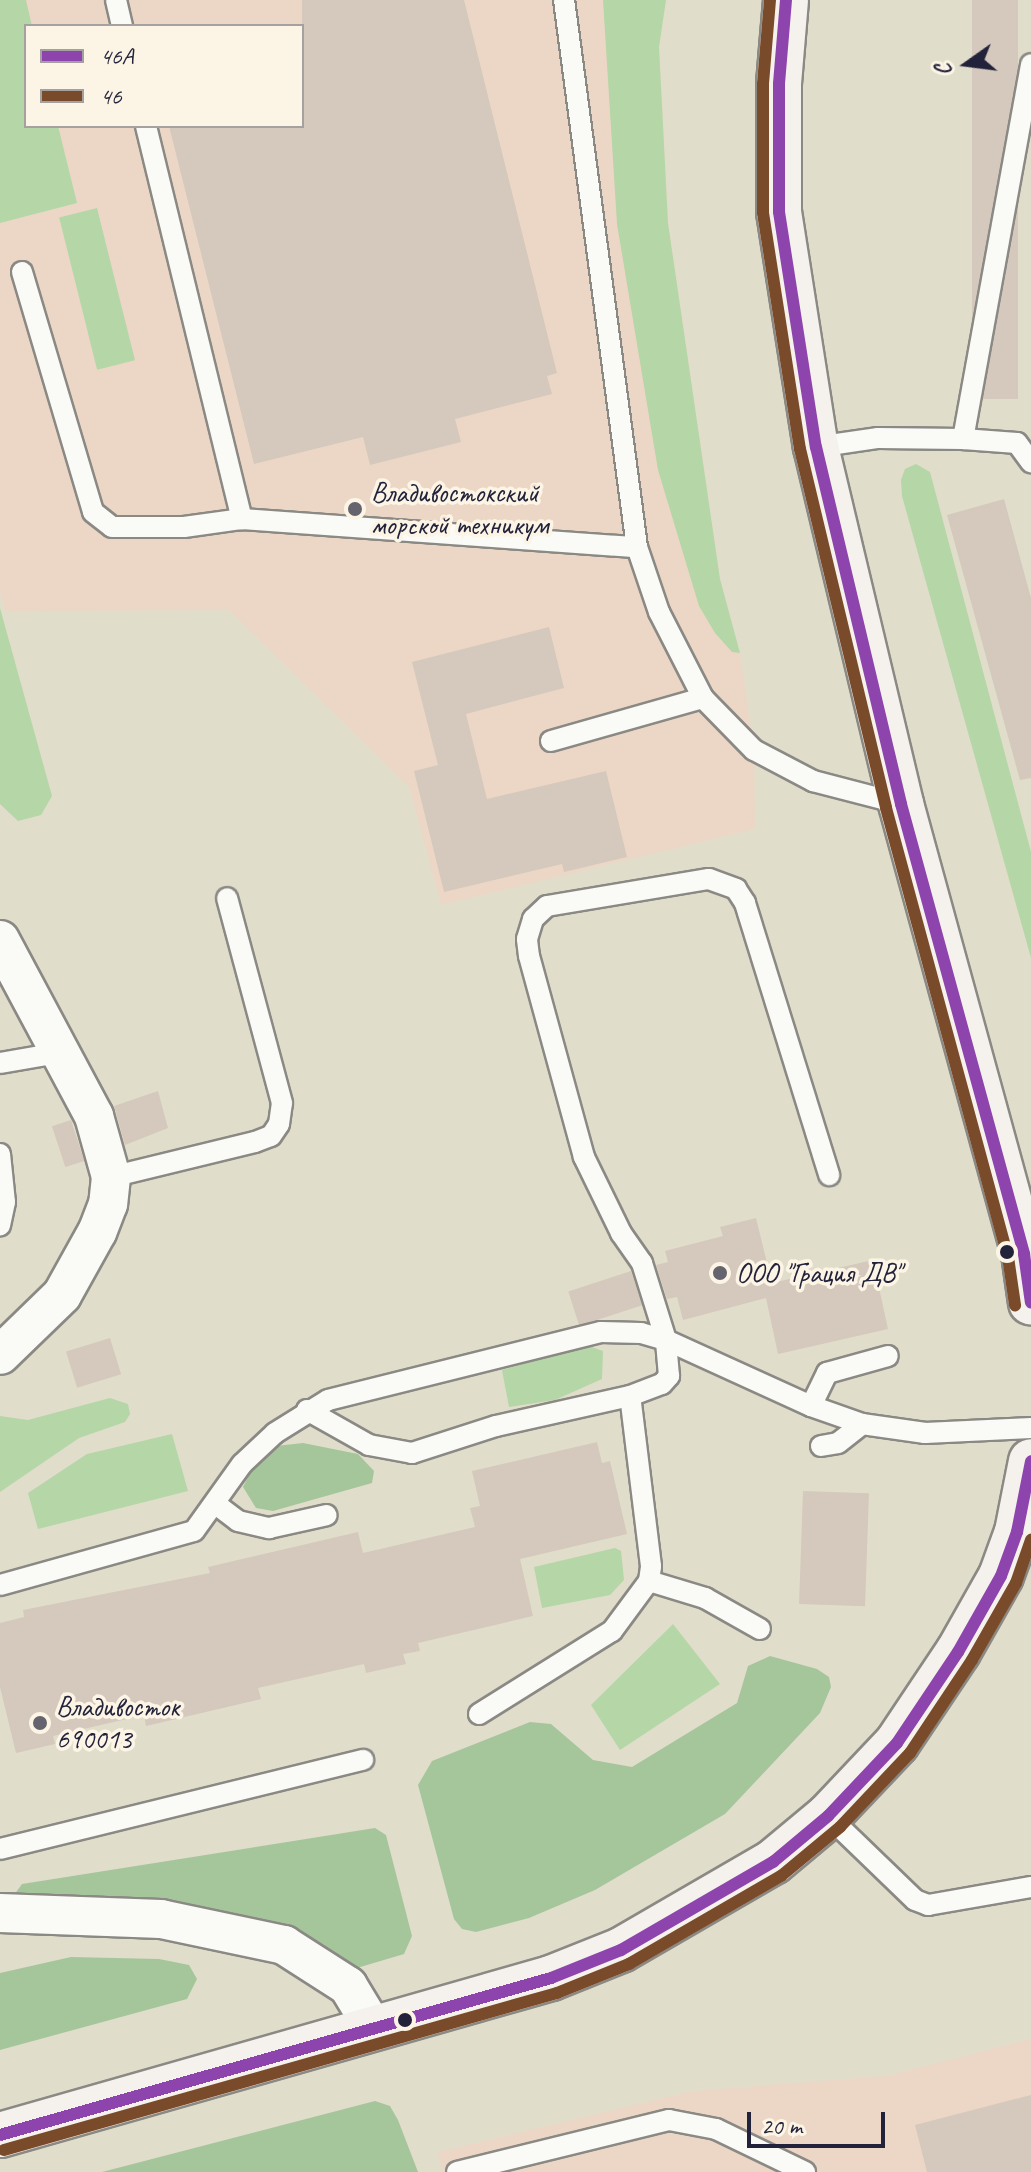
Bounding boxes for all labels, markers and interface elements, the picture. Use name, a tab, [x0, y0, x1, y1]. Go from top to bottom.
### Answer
legend	[24, 24, 304, 128]
north arrow	[927, 24, 1007, 104]
text: 46А	[100, 41, 134, 71]
text: С	[929, 61, 959, 78]
text: 46	[100, 81, 122, 111]
place label: Владивостокский морской техникум	[371, 476, 548, 542]
marker: Владивостокский морской техникум	[346, 500, 364, 518]
unlabelled marker	[999, 1244, 1015, 1260]
place label: ООО "Грация ДВ"	[736, 1256, 901, 1290]
marker: ООО "Грация ДВ"	[711, 1264, 729, 1282]
place label: Владивосток 690013	[56, 1690, 179, 1756]
marker: Владивосток 690013	[31, 1714, 49, 1732]
unlabelled marker	[397, 2012, 413, 2028]
scale bar	[751, 2096, 889, 2146]
text: 20 m	[761, 2111, 802, 2141]

